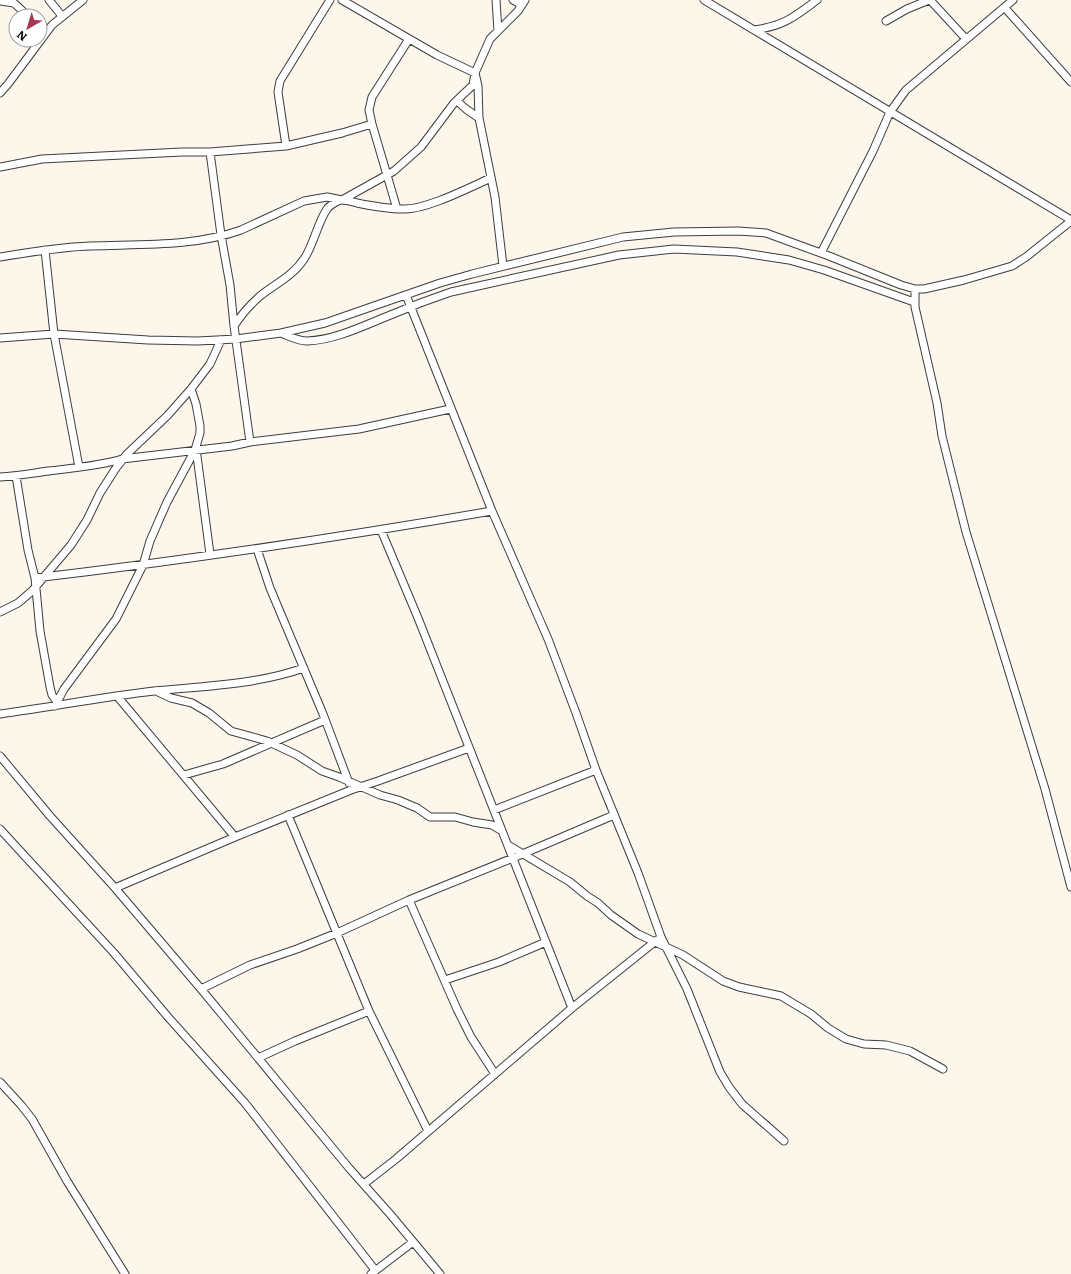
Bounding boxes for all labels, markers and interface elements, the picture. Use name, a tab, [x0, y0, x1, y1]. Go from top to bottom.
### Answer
north arrow	[8, 8, 48, 48]
text: N	[13, 28, 30, 46]

